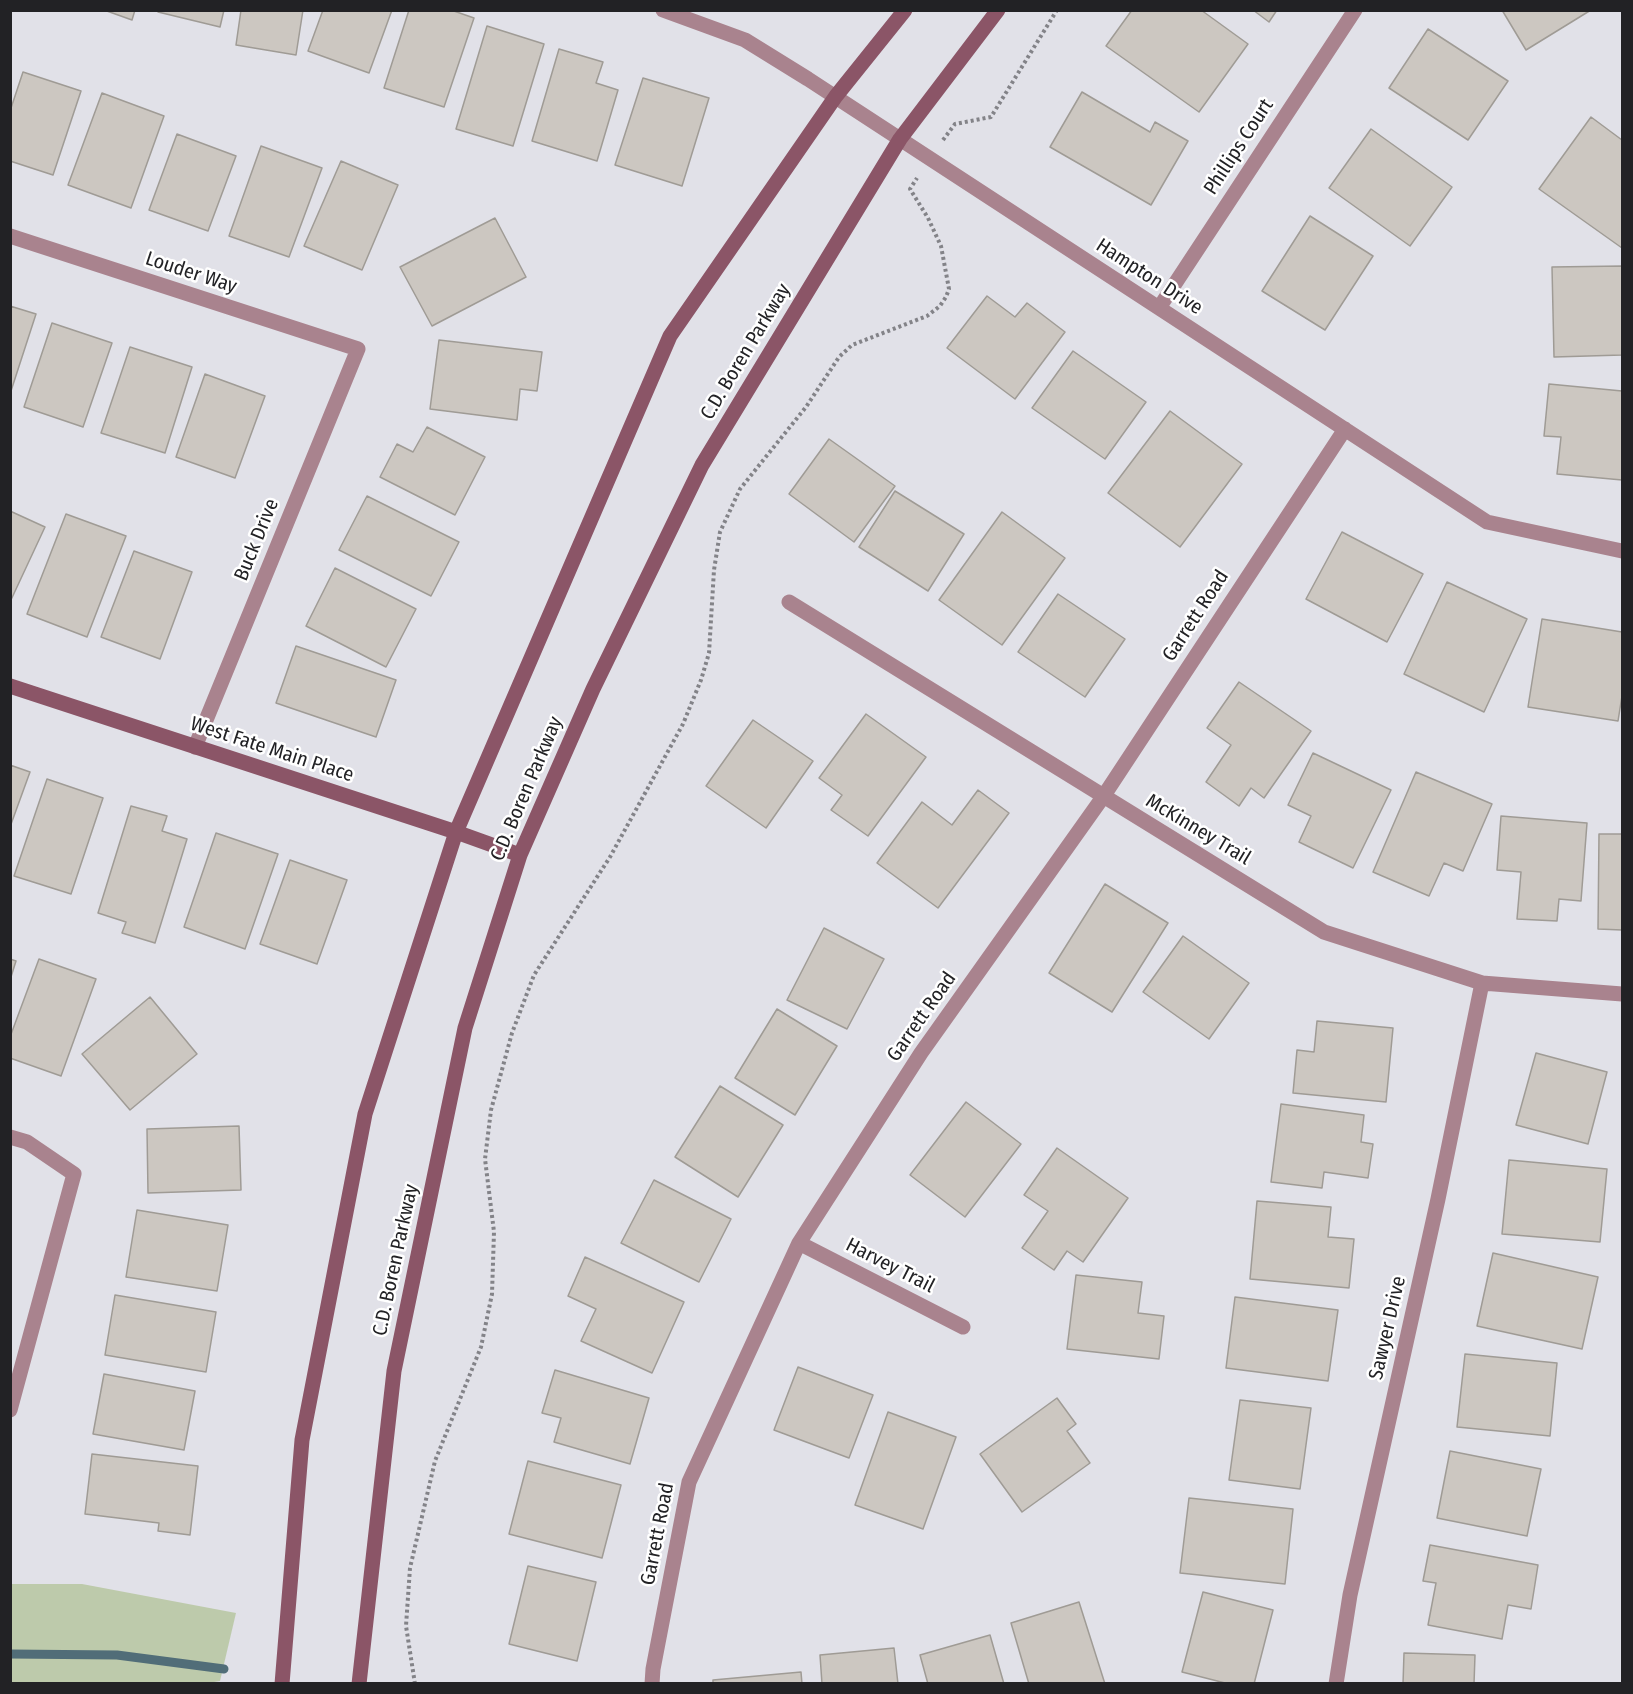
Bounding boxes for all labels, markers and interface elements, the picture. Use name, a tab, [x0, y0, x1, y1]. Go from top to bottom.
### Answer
street label: Phillips Court	[1199, 95, 1279, 199]
street label: Hampton Drive	[1091, 234, 1207, 320]
street label: Louder Way	[142, 247, 240, 299]
street label: C.D. Boren Parkway	[696, 280, 796, 424]
street label: Buck Drive	[230, 495, 284, 585]
street label: Garrett Road	[1158, 566, 1234, 666]
street label: West Fate Main Place	[187, 712, 357, 788]
street label: C.D. Boren Parkway	[486, 713, 568, 865]
street label: McKinney Trail	[1141, 789, 1255, 871]
street label: Garrett Road	[882, 968, 962, 1066]
street label: C.D. Boren Parkway	[368, 1182, 424, 1338]
street label: Harvey Trail	[842, 1233, 938, 1299]
street label: Sawyer Drive	[1364, 1274, 1412, 1382]
street label: Garrett Road	[636, 1481, 680, 1587]

